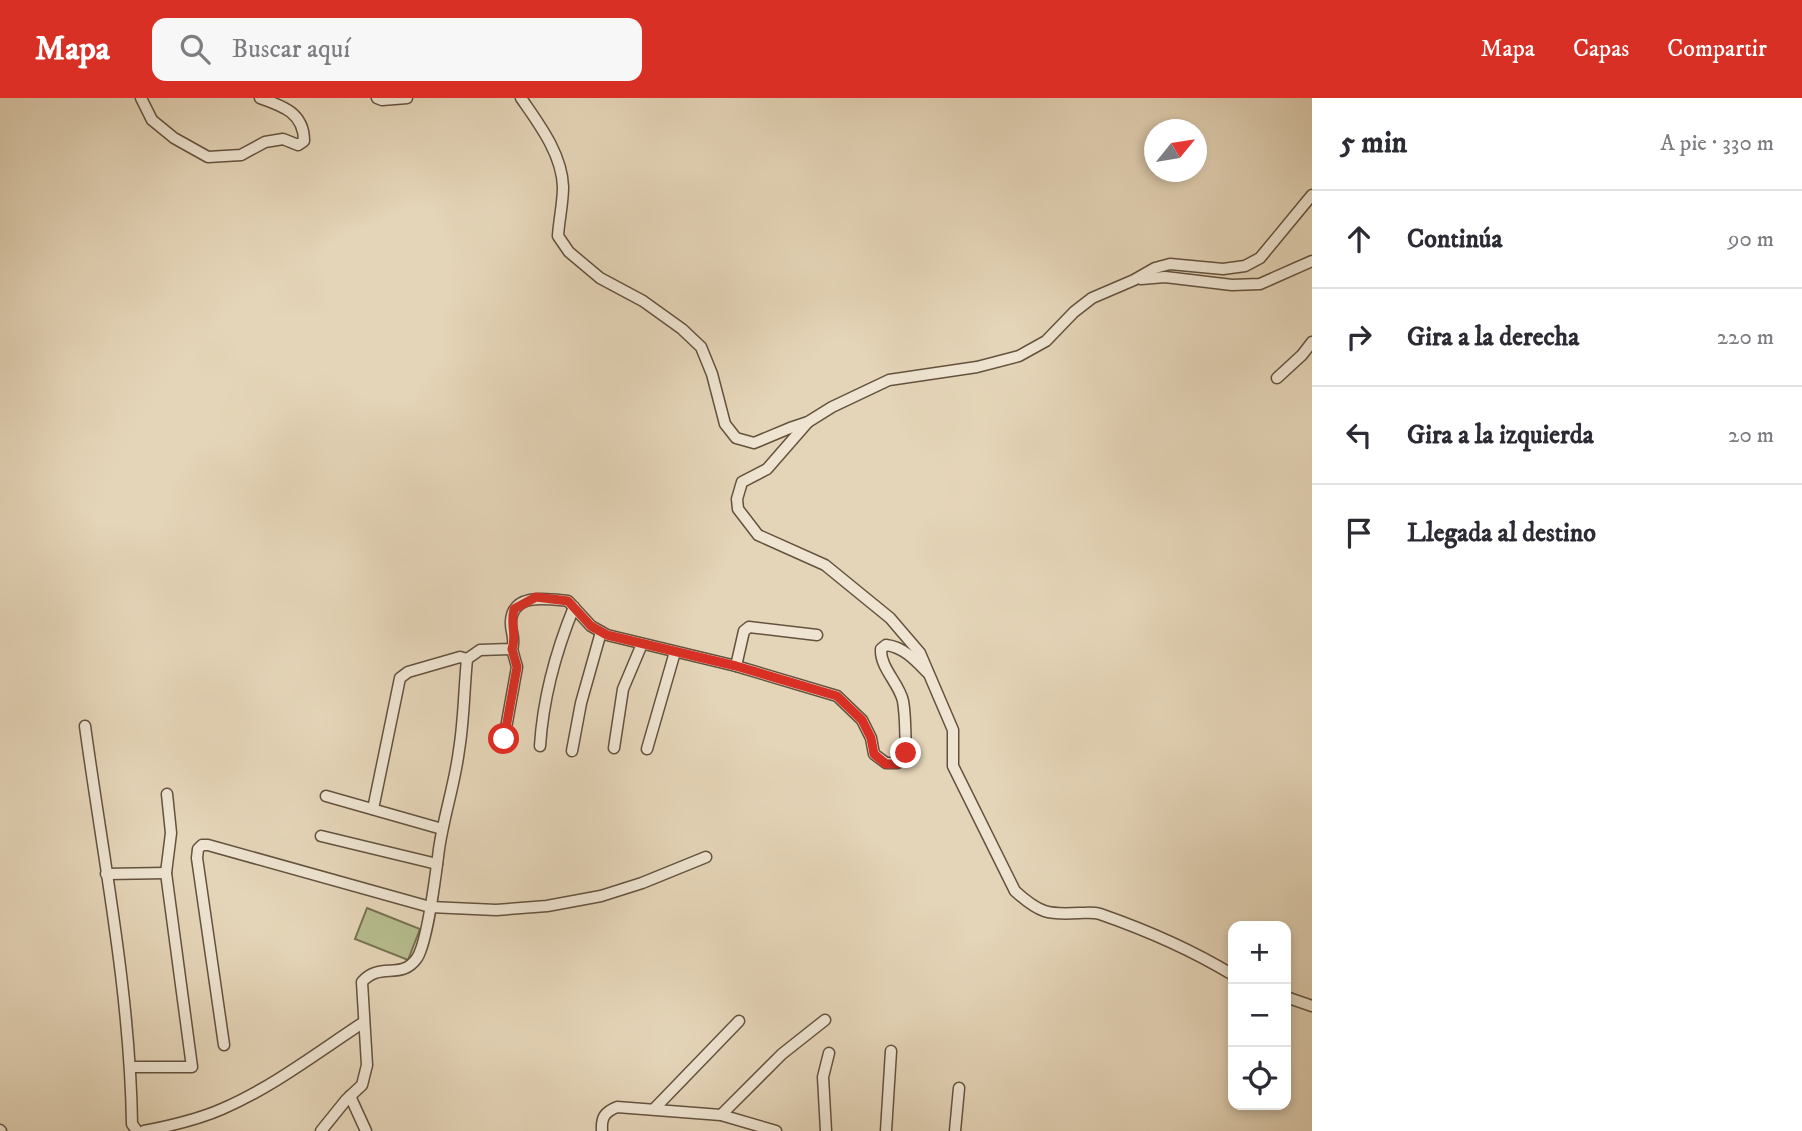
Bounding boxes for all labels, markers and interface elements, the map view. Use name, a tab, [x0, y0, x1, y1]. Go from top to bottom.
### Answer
search box	[152, 18, 642, 81]
text: Mapa	[35, 29, 110, 70]
icon: search	[176, 30, 214, 68]
text: Buscar aquí	[232, 33, 350, 66]
text: Mapa	[1481, 34, 1535, 64]
text: Capas	[1573, 34, 1629, 64]
text: Compartir	[1667, 34, 1767, 64]
north arrow	[1144, 119, 1207, 182]
text: 5 min	[1340, 125, 1407, 162]
text: A pie · 330 m	[1660, 129, 1774, 158]
icon: ahead	[1340, 220, 1378, 258]
text: Continúa	[1407, 223, 1502, 256]
text: 90 m	[1728, 225, 1774, 254]
icon: right	[1340, 318, 1378, 356]
text: Gira a la derecha	[1407, 321, 1579, 354]
text: 220 m	[1717, 323, 1774, 352]
icon: left	[1340, 416, 1378, 454]
text: Gira a la izquierda	[1407, 419, 1594, 452]
text: 20 m	[1728, 421, 1774, 450]
icon: arrive	[1340, 514, 1378, 552]
text: Llegada al destino	[1407, 517, 1596, 550]
route start	[488, 723, 519, 754]
route end	[890, 737, 921, 768]
map controls	[1228, 921, 1291, 1110]
button: +	[1228, 921, 1291, 984]
button: −	[1228, 984, 1291, 1047]
button: locate	[1228, 1047, 1291, 1110]

